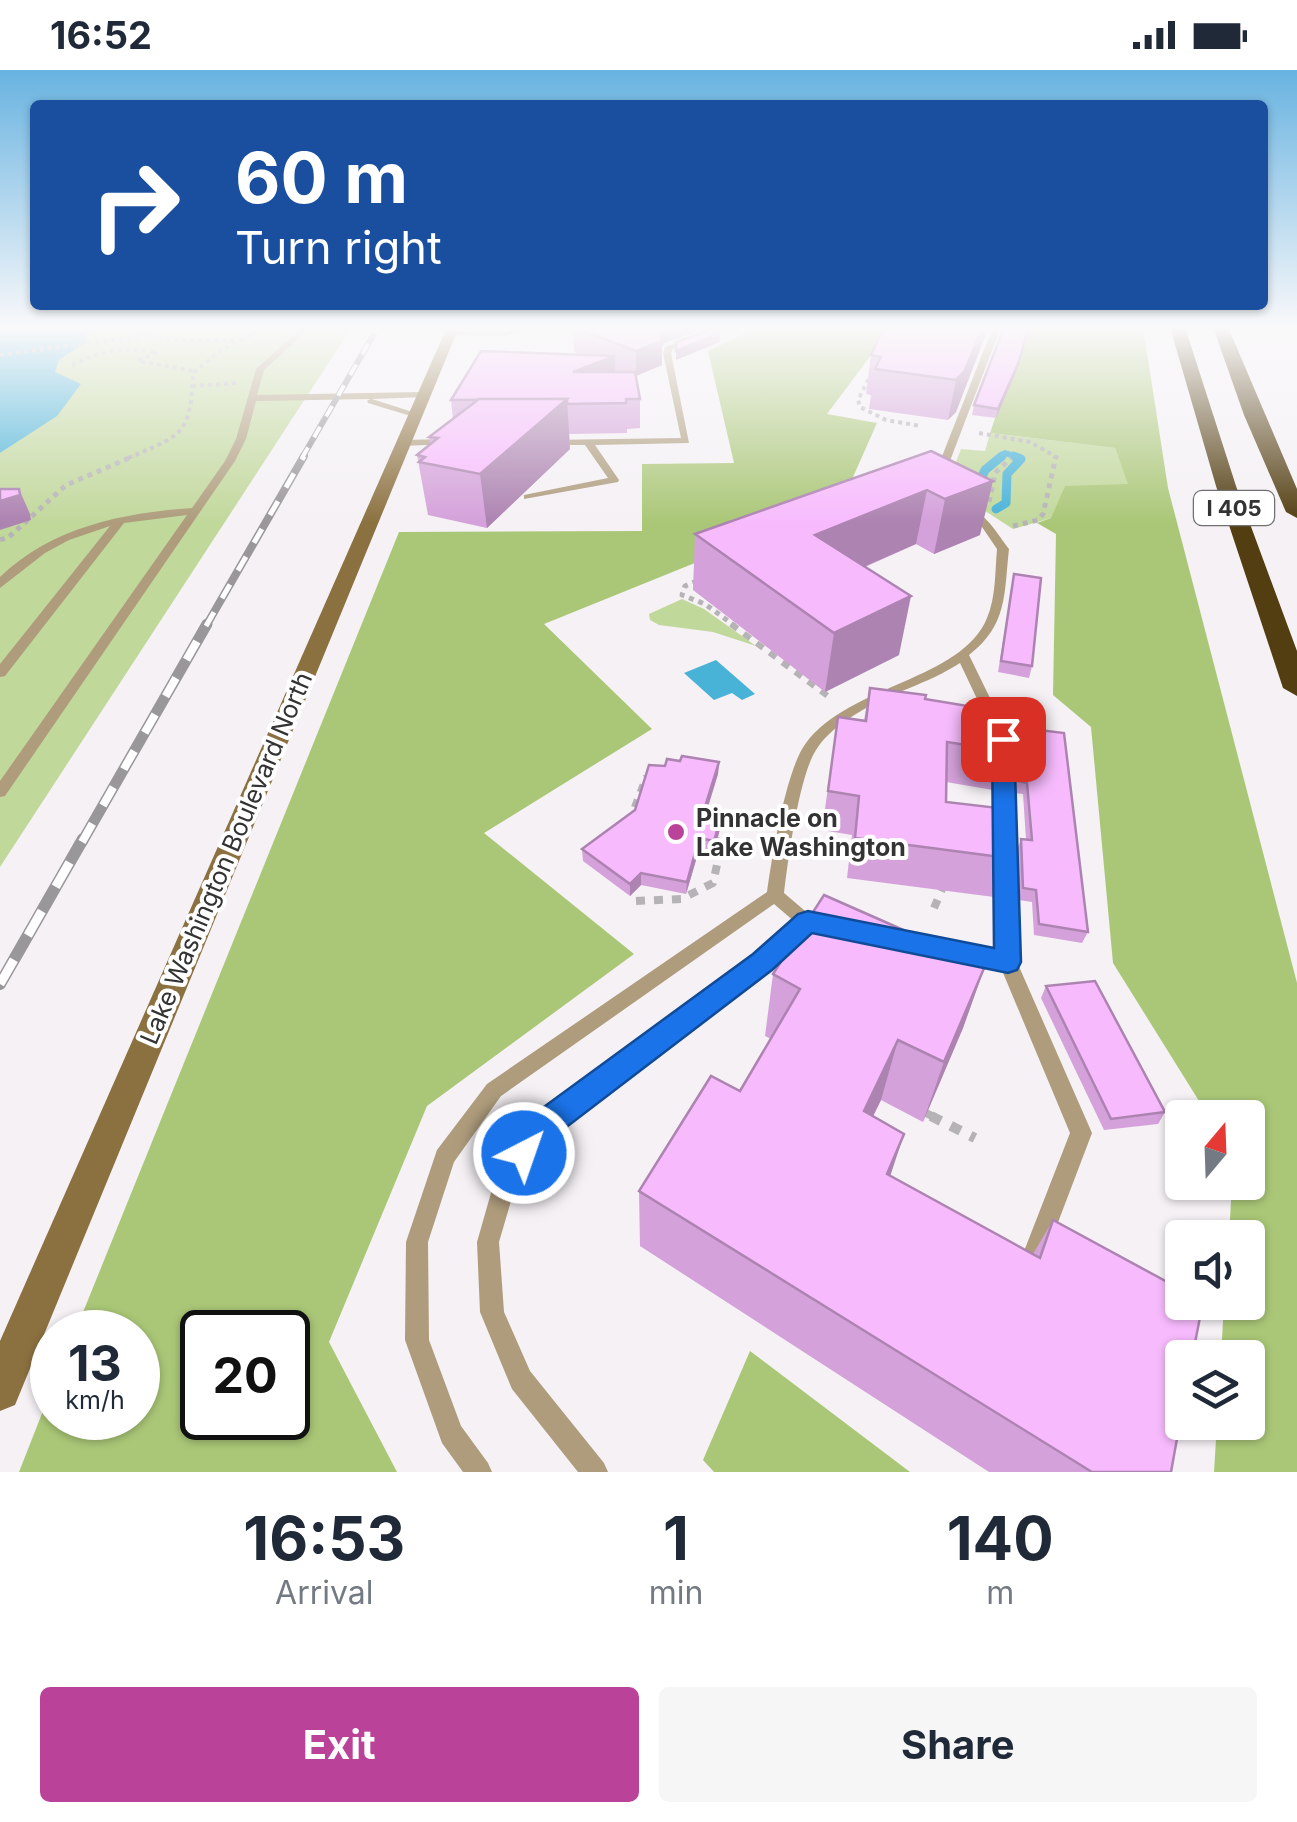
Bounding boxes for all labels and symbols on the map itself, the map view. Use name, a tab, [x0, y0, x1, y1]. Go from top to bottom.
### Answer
road number: I 405	[1194, 491, 1274, 525]
street label: Lake Washington Boulevard North	[134, 667, 318, 1049]
pin	[961, 697, 1046, 782]
place label: Pinnacle on Lake Washington	[696, 803, 906, 862]
marker: Pinnacle on Lake Washington	[665, 821, 687, 843]
north arrow	[1165, 1100, 1265, 1200]
position arrow	[472, 1101, 576, 1205]
speed limit sign: 20	[180, 1310, 310, 1440]

